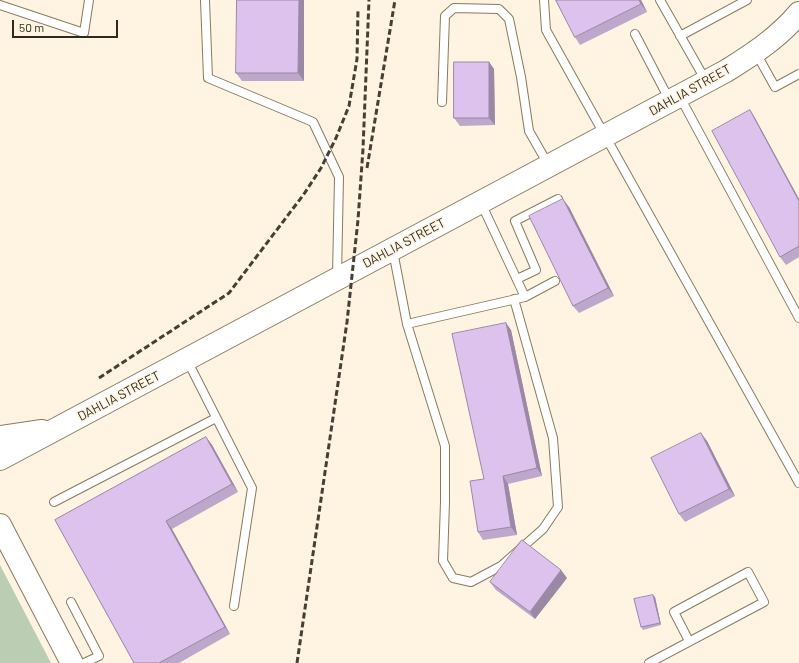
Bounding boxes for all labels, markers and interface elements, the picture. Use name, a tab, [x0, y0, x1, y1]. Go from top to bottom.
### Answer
scale bar	[14, 12, 120, 38]
text: 50 m	[19, 20, 44, 34]
street label: DAHLIA STREET	[646, 61, 734, 119]
street label: DAHLIA STREET	[360, 215, 448, 271]
street label: DAHLIA STREET	[75, 368, 163, 424]

